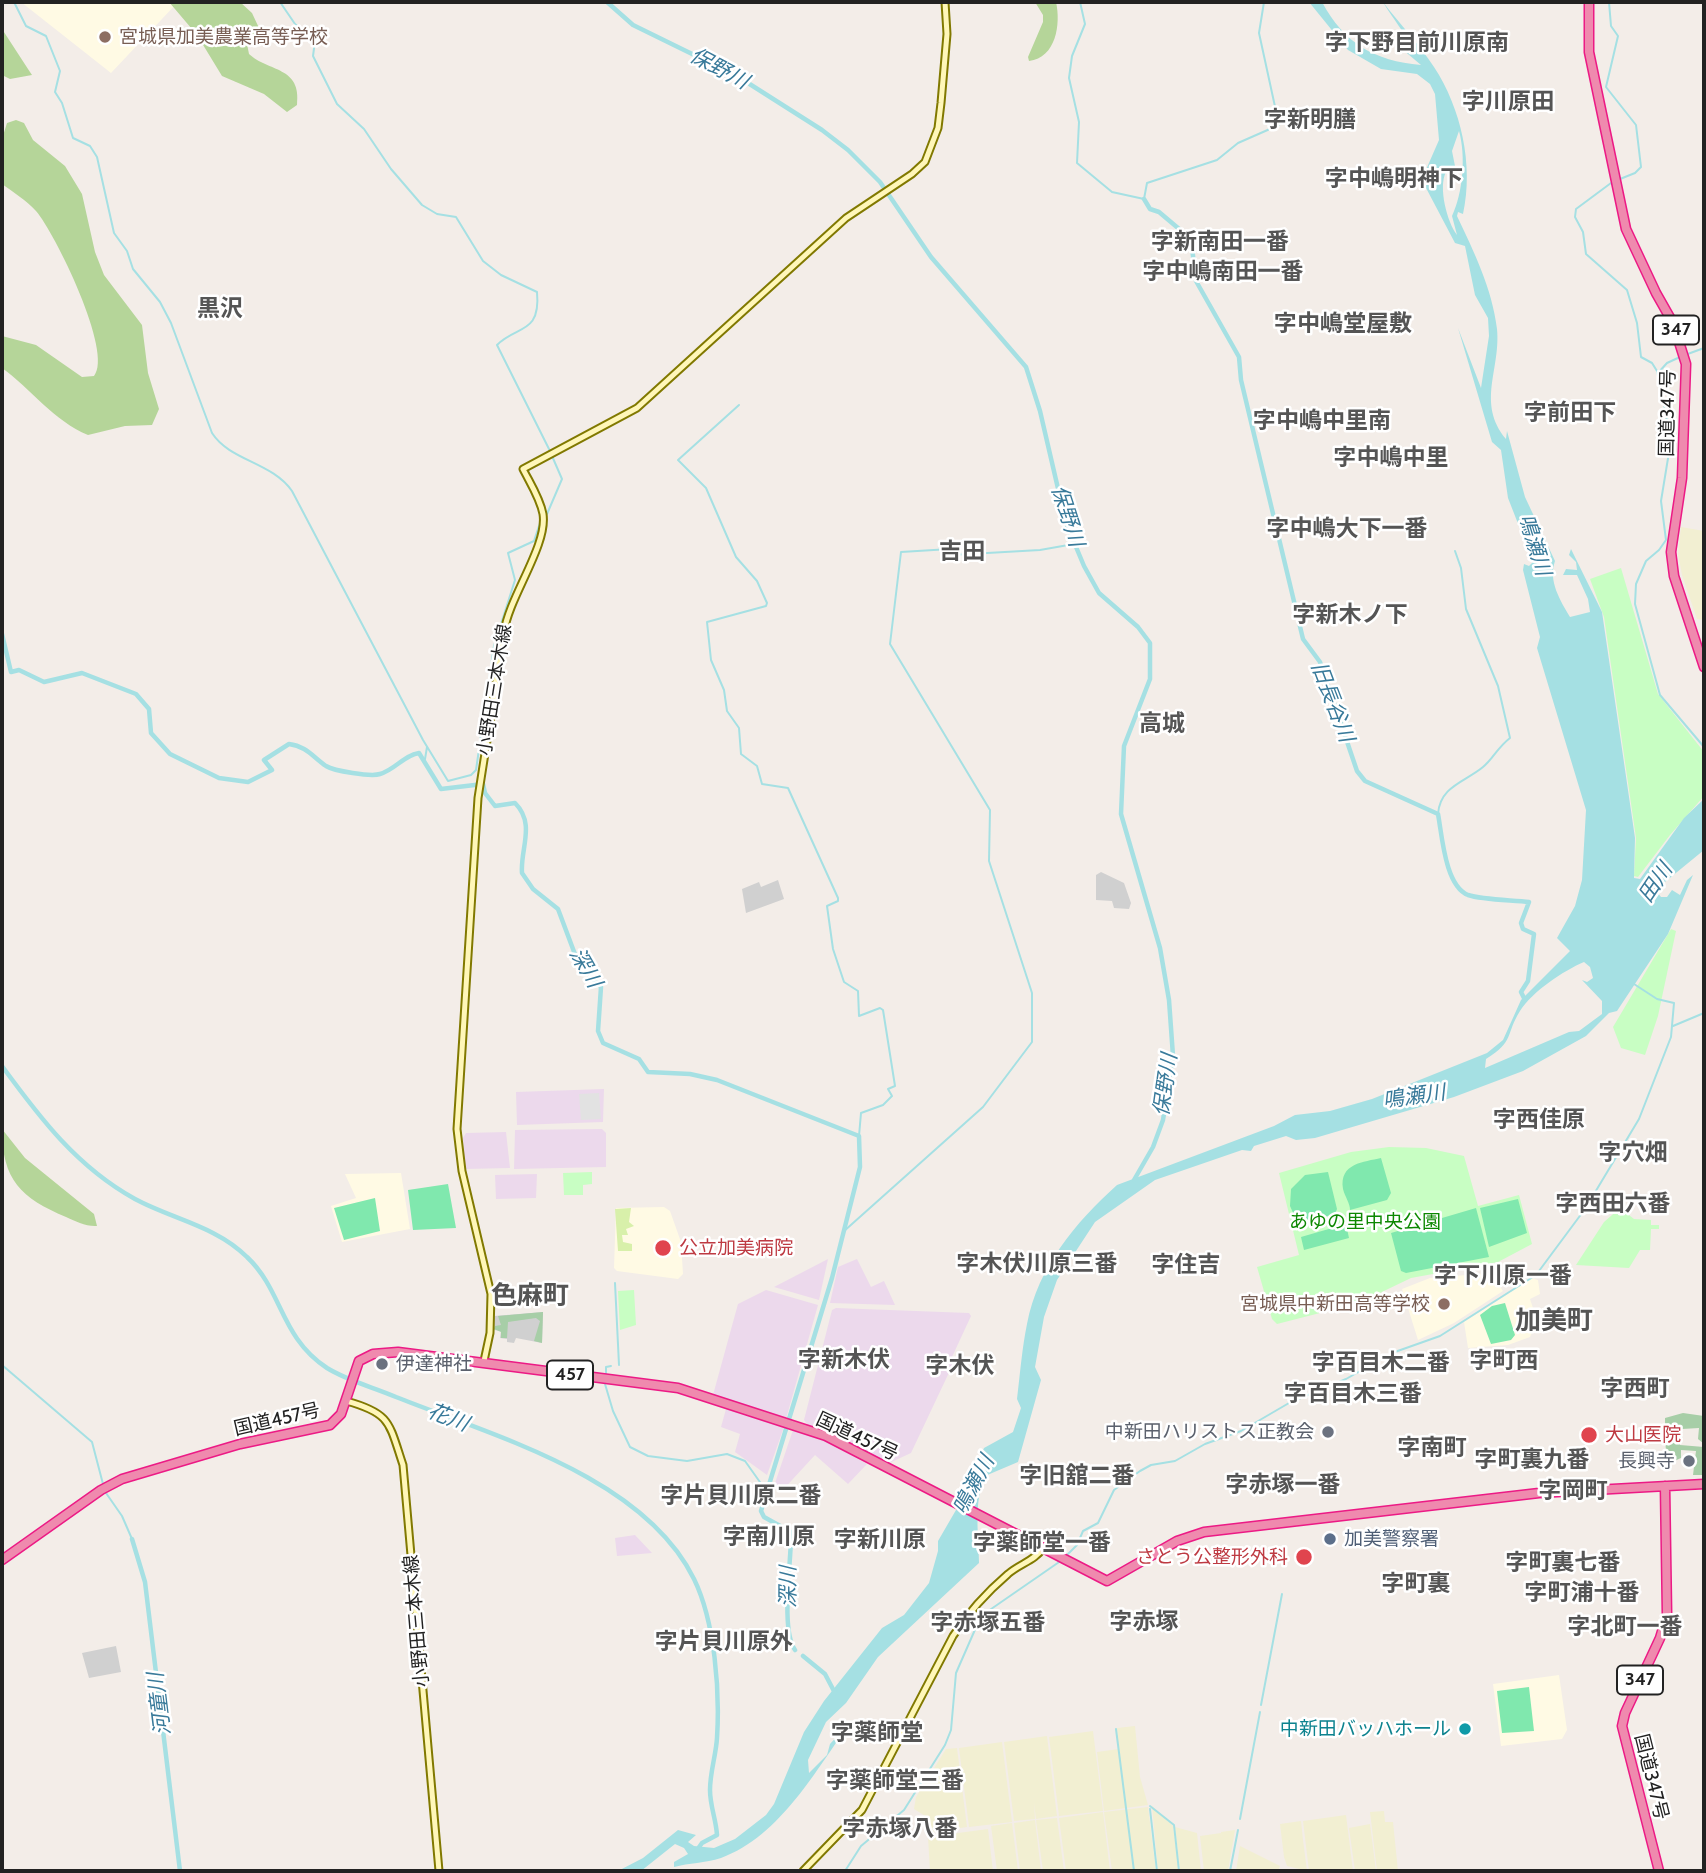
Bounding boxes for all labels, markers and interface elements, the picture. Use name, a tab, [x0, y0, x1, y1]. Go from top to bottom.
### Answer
place label: 宮城県加美農業高等学校	[119, 26, 328, 48]
marker: 宮城県加美農業高等学校	[97, 29, 113, 45]
district label: 字下野目前川原南	[1325, 29, 1509, 57]
water label: 保野川	[685, 43, 753, 95]
district label: 字川原田	[1462, 88, 1554, 116]
district label: 字新明膳	[1264, 106, 1356, 134]
district label: 字中嶋明神下	[1325, 165, 1463, 193]
district label: 字新南田一番	[1151, 228, 1289, 256]
district label: 字中嶋南田一番	[1143, 258, 1303, 286]
district label: 黒沢	[197, 295, 243, 323]
district label: 字中嶋堂屋敷	[1274, 310, 1412, 338]
road number: 347	[1653, 316, 1699, 344]
street label: 国道347号	[1656, 369, 1680, 457]
district label: 字前田下	[1524, 399, 1616, 427]
district label: 字中嶋中里南	[1253, 407, 1391, 435]
district label: 字中嶋中里	[1334, 444, 1448, 472]
water label: 保野川	[1045, 482, 1089, 550]
water label: 鳴瀬川	[1513, 511, 1555, 579]
district label: 字中嶋大下一番	[1267, 515, 1427, 543]
district label: 吉田	[939, 538, 985, 566]
district label: 字新木ノ下	[1293, 601, 1407, 629]
street label: 小野田三本木線	[473, 623, 517, 757]
water label: 旧長谷川	[1305, 658, 1359, 746]
district label: 高城	[1139, 710, 1185, 738]
water label: 田川	[1634, 859, 1678, 907]
water label: 深川	[564, 944, 606, 992]
water label: 保野川	[1149, 1052, 1183, 1118]
water label: 鳴瀬川	[1381, 1080, 1447, 1114]
district label: 字西佳原	[1493, 1106, 1585, 1134]
district label: 字穴畑	[1599, 1139, 1667, 1167]
district label: 字西田六番	[1556, 1190, 1670, 1218]
park label: あゆの里中央公園	[1289, 1211, 1441, 1233]
place label: 公立加美病院	[679, 1237, 793, 1259]
marker: 公立加美病院	[653, 1238, 673, 1258]
district label: 字木伏川原三番	[957, 1250, 1117, 1278]
district label: 字住吉	[1152, 1251, 1220, 1279]
district label: 字下川原一番	[1434, 1262, 1572, 1290]
district label: 色麻町	[491, 1280, 569, 1312]
place label: 宮城県中新田高等学校	[1240, 1293, 1430, 1315]
marker: 宮城県中新田高等学校	[1436, 1296, 1452, 1312]
district label: 加美町	[1515, 1305, 1593, 1337]
district label: 字新木伏	[798, 1346, 890, 1374]
district label: 字町西	[1470, 1347, 1538, 1375]
district label: 字百目木二番	[1312, 1349, 1450, 1377]
district label: 字木伏	[926, 1352, 994, 1380]
place label: 伊達神社	[396, 1353, 472, 1375]
marker: 伊達神社	[374, 1356, 390, 1372]
road number: 457	[547, 1360, 593, 1390]
district label: 字西町	[1601, 1375, 1669, 1403]
district label: 字百目木三番	[1284, 1380, 1422, 1408]
street label: 国道457号	[232, 1399, 322, 1441]
water label: 花川	[424, 1399, 472, 1437]
street label: 国道457号	[812, 1408, 902, 1466]
place label: 中新田ハリストス正教会	[1105, 1421, 1314, 1443]
marker: 中新田ハリストス正教会	[1320, 1424, 1336, 1440]
place label: 大山医院	[1605, 1424, 1681, 1446]
marker: 大山医院	[1579, 1425, 1599, 1445]
district label: 字南町	[1398, 1434, 1466, 1462]
district label: 字町裏九番	[1475, 1446, 1589, 1474]
place label: 長興寺	[1618, 1450, 1675, 1472]
water label: 鳴瀬川	[948, 1451, 1000, 1519]
marker: 長興寺	[1681, 1453, 1697, 1469]
district label: 字旧舘二番	[1020, 1462, 1134, 1490]
district label: 字赤塚一番	[1226, 1471, 1340, 1499]
district label: 字岡町	[1539, 1477, 1607, 1505]
district label: 字片貝川原二番	[661, 1482, 821, 1510]
district label: 字南川原	[723, 1523, 815, 1551]
district label: 字新川原	[834, 1526, 926, 1554]
place label: 加美警察署	[1344, 1528, 1439, 1550]
district label: 字薬師堂一番	[973, 1529, 1111, 1557]
marker: 加美警察署	[1322, 1531, 1338, 1547]
place label: さとう公整形外科	[1136, 1546, 1288, 1568]
marker: さとう公整形外科	[1294, 1547, 1314, 1567]
district label: 字町裏七番	[1506, 1549, 1620, 1577]
street label: 小野田三本木線	[400, 1554, 434, 1688]
water label: 深川	[776, 1566, 802, 1608]
district label: 字町裏	[1382, 1570, 1450, 1598]
district label: 字町浦十番	[1525, 1579, 1639, 1607]
district label: 字赤塚	[1110, 1608, 1178, 1636]
district label: 字赤塚五番	[931, 1609, 1045, 1637]
district label: 字北町一番	[1568, 1613, 1682, 1641]
district label: 字片貝川原外	[655, 1628, 793, 1656]
road number: 347	[1617, 1666, 1663, 1694]
water label: 河童川	[144, 1671, 176, 1737]
place label: 中新田バッハホール	[1280, 1718, 1451, 1740]
district label: 字薬師堂	[831, 1719, 923, 1747]
marker: 中新田バッハホール	[1457, 1721, 1473, 1737]
street label: 国道347号	[1629, 1732, 1673, 1822]
district label: 字薬師堂三番	[826, 1767, 964, 1795]
district label: 字赤塚八番	[843, 1815, 957, 1843]

